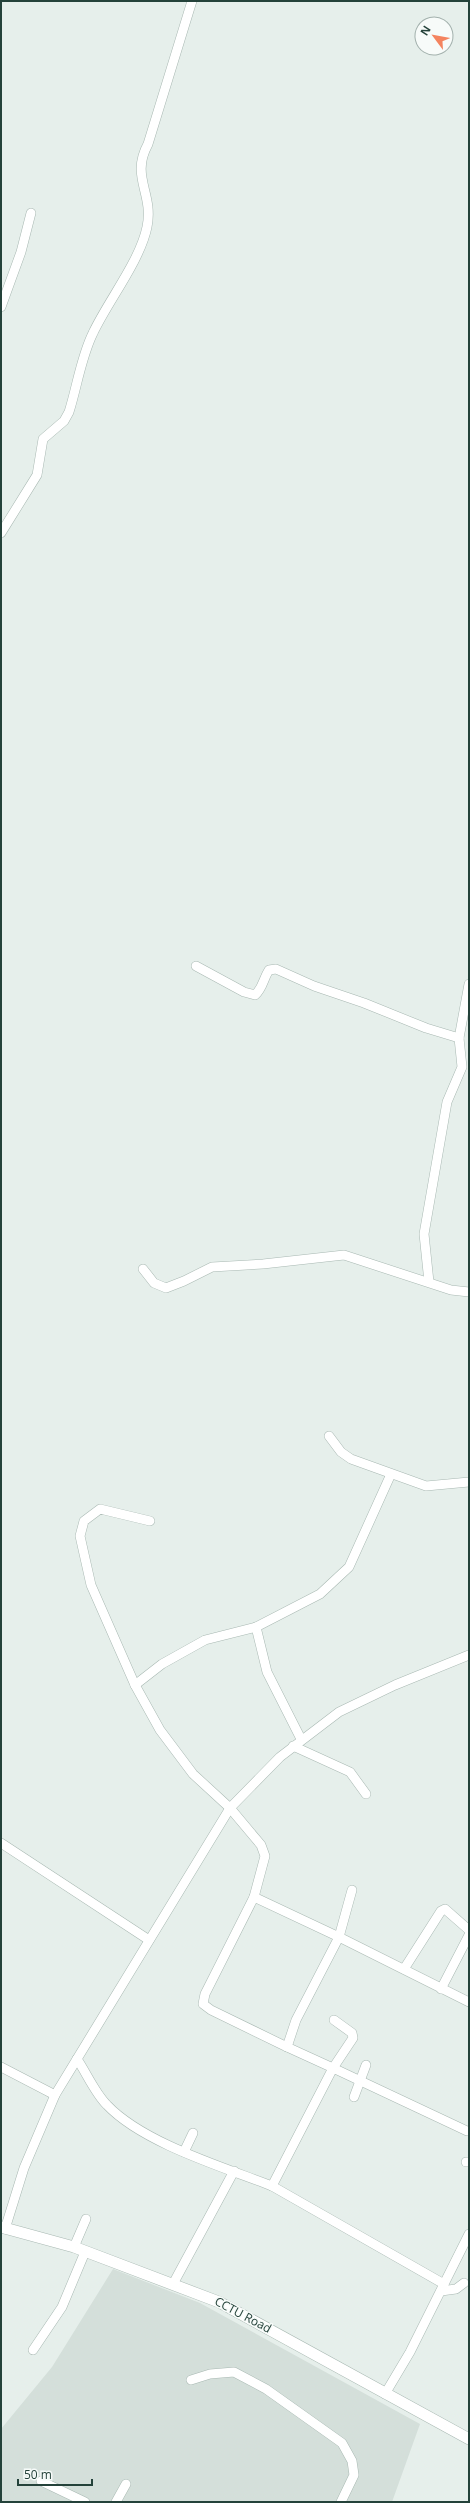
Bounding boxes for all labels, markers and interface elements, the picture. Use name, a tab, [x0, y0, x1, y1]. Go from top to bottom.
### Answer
north arrow	[414, 16, 454, 56]
text: N	[416, 23, 434, 38]
street label: CCTU Road	[212, 2292, 275, 2337]
scale bar	[18, 2461, 92, 2487]
text: 50 m	[24, 2466, 52, 2483]

